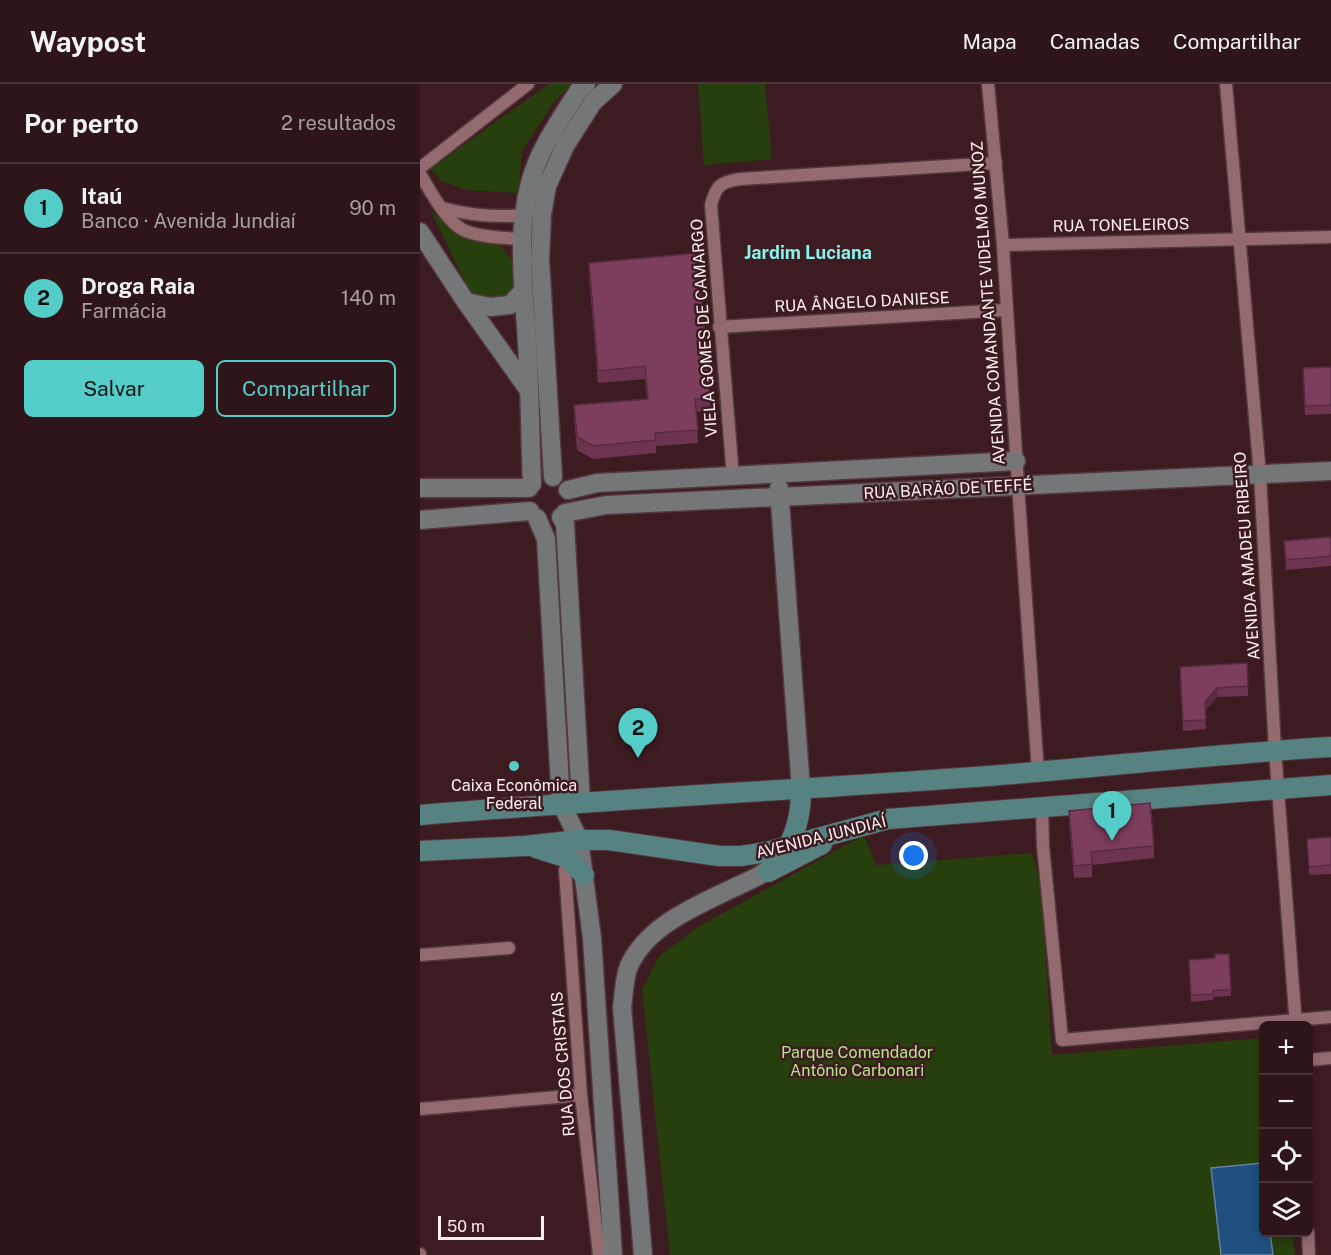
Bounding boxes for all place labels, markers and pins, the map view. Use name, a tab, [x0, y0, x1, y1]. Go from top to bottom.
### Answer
pin: 2	[618, 708, 658, 758]
marker: Caixa Econômica Federal	[507, 759, 521, 773]
place label: Caixa Econômica Federal	[451, 776, 577, 813]
pin: 1	[1092, 792, 1132, 841]

